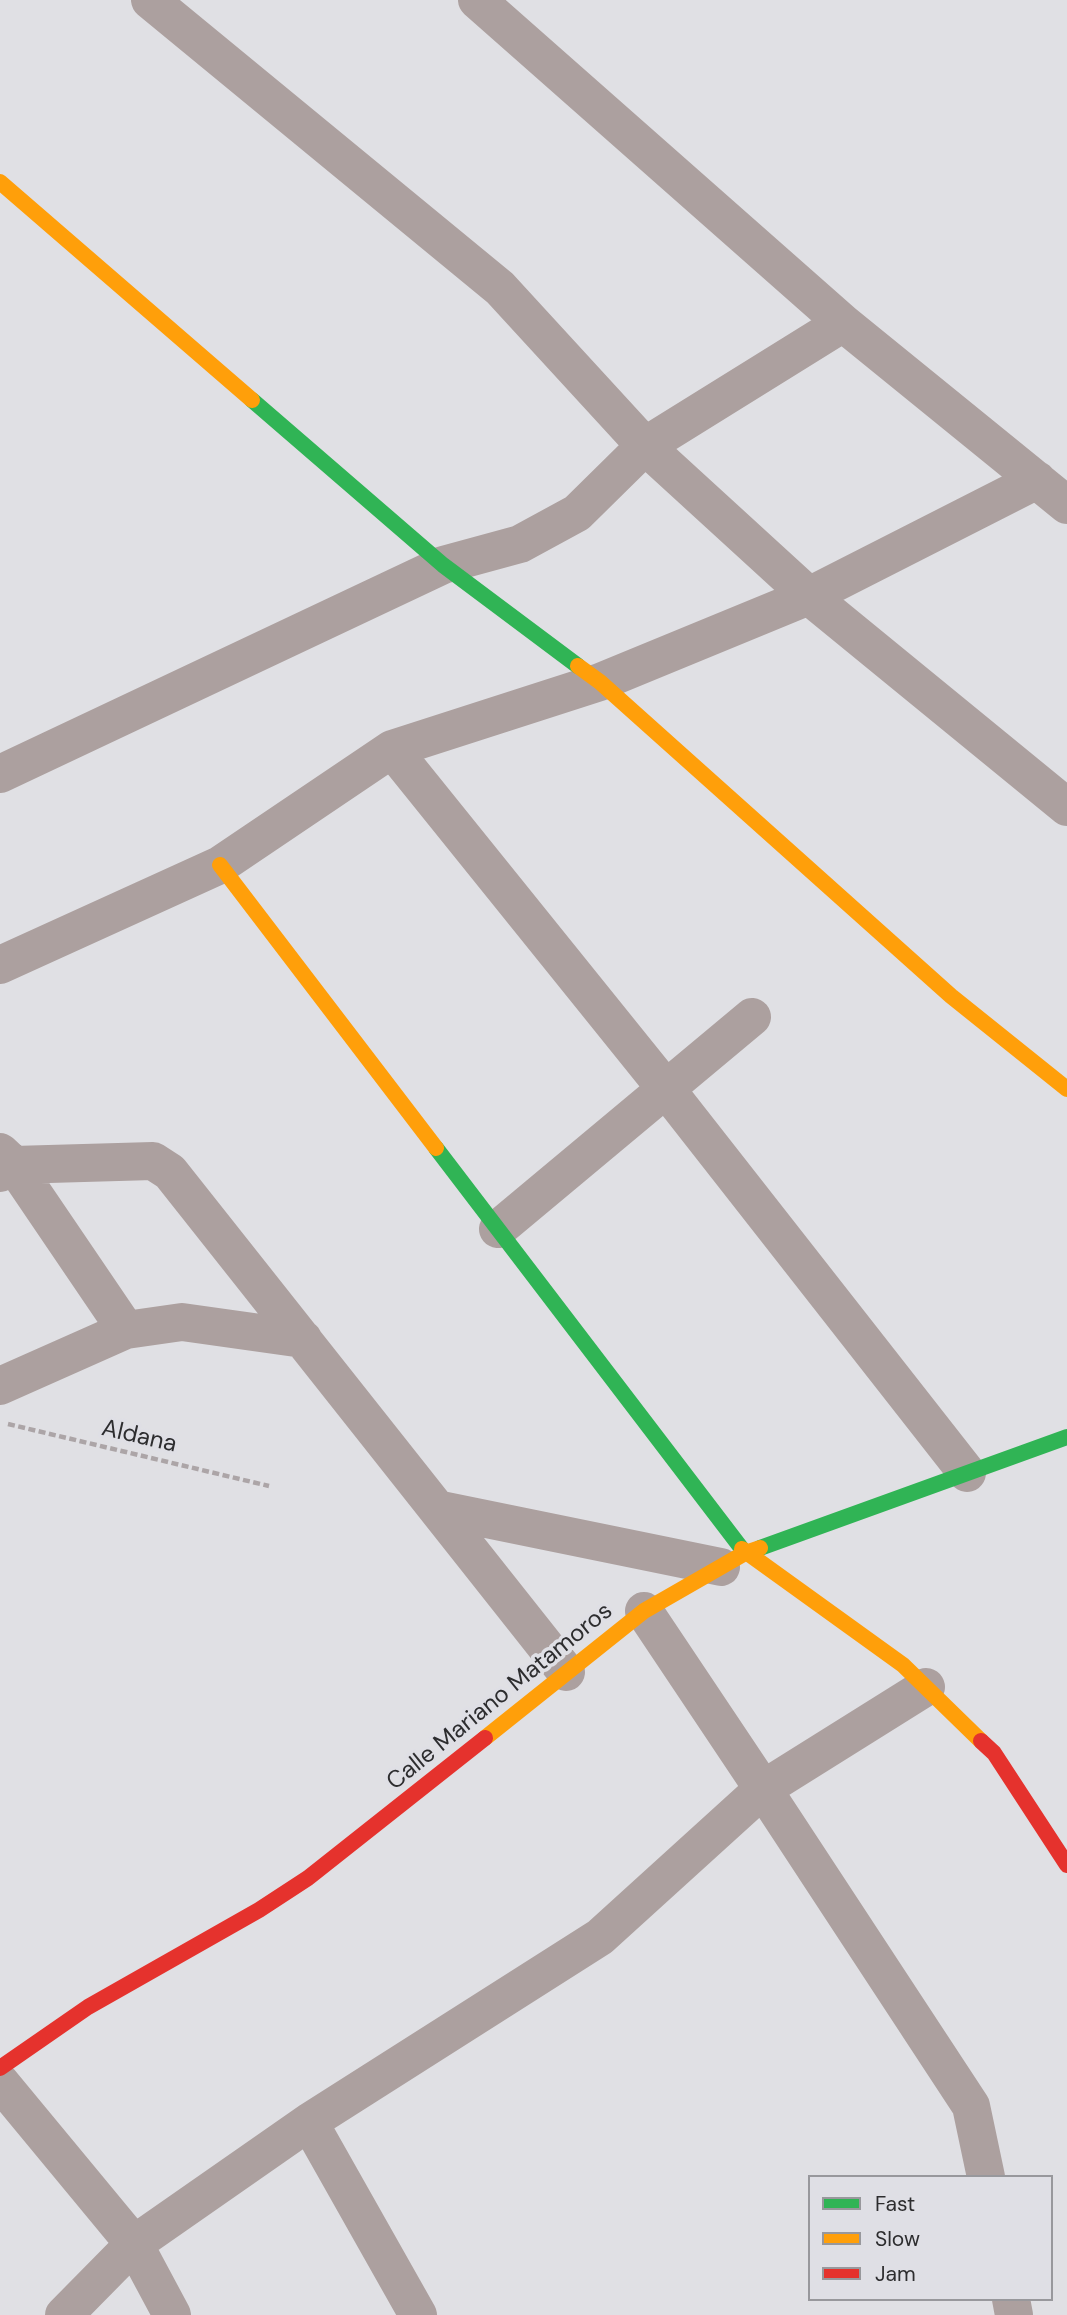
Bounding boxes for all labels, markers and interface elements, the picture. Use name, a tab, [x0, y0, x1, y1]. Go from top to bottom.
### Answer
street label: Aldana	[99, 1414, 179, 1460]
street label: Calle Mariano Matamoros	[381, 1597, 619, 1797]
legend	[808, 2175, 1053, 2301]
text: Fast	[875, 2190, 915, 2218]
text: Slow	[875, 2225, 920, 2253]
text: Jam	[875, 2260, 916, 2288]

